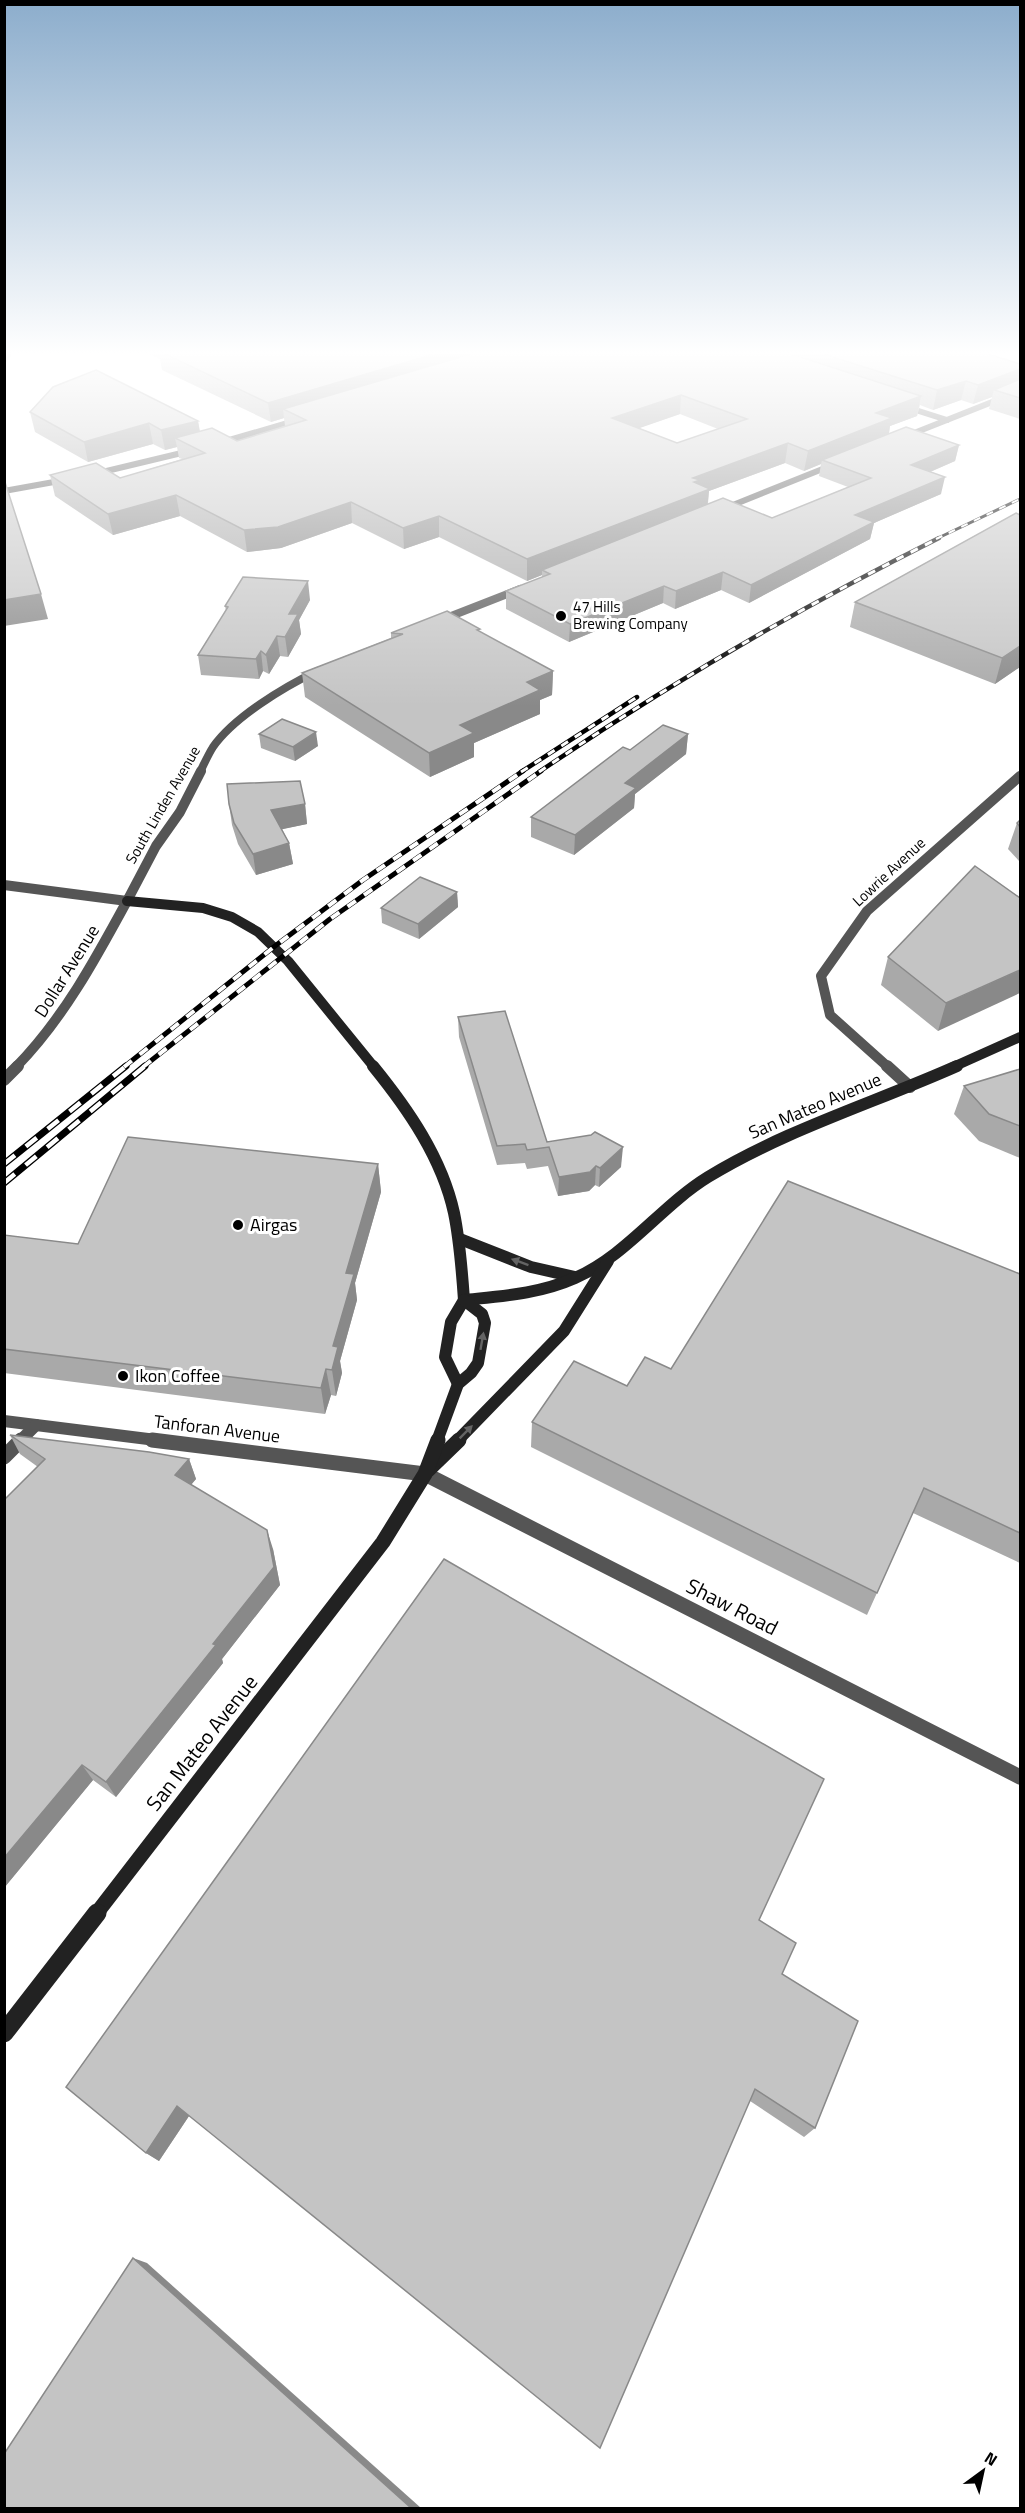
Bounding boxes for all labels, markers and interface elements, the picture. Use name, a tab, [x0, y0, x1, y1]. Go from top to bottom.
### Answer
place label: 47 Hills Brewing Company	[573, 595, 688, 635]
marker: 47 Hills Brewing Company	[554, 609, 568, 623]
street label: South Linden Avenue	[119, 741, 206, 868]
street label: Lowrie Avenue	[847, 832, 930, 912]
street label: Dollar Avenue	[27, 919, 106, 1022]
street label: San Mateo Avenue	[744, 1065, 885, 1146]
place label: Airgas	[250, 1211, 297, 1238]
marker: Airgas	[231, 1218, 245, 1232]
one-way arrow	[511, 1257, 529, 1267]
one-way arrow	[477, 1331, 486, 1350]
place label: Ikon Coffee	[135, 1362, 220, 1389]
marker: Ikon Coffee	[116, 1369, 130, 1383]
street label: Tanforan Avenue	[152, 1407, 282, 1450]
one-way arrow	[459, 1425, 473, 1440]
street label: Shaw Road	[681, 1569, 784, 1643]
street label: San Mateo Avenue	[138, 1667, 265, 1817]
north arrow	[953, 2441, 1013, 2501]
text: N	[980, 2445, 1002, 2472]

